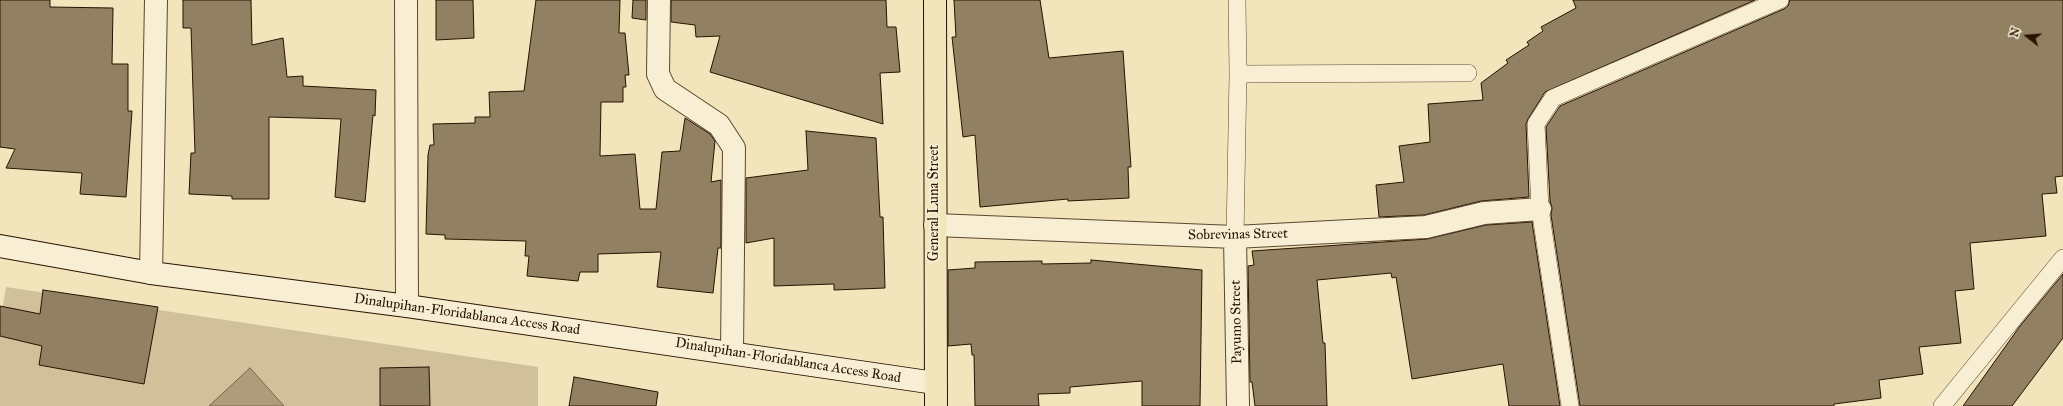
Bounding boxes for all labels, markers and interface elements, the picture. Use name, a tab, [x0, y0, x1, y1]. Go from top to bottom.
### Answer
north arrow	[2007, 16, 2047, 56]
text: N	[2007, 26, 2023, 39]
street label: General Luna Street	[927, 145, 943, 261]
street label: Sobrevinas Street	[1188, 226, 1288, 244]
street label: Payumo Street	[1228, 280, 1246, 364]
street label: Dinalupihan-Floridablanca Access Road	[353, 291, 581, 339]
street label: Dinalupihan-Floridablanca Access Road	[674, 335, 902, 387]

